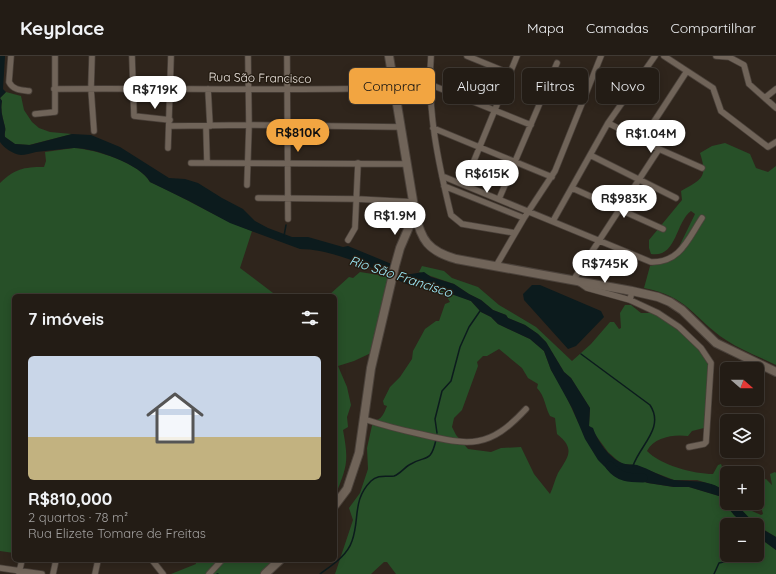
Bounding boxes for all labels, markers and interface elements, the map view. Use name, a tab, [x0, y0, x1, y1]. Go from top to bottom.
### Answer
text: Keyplace	[20, 16, 104, 40]
text: Mapa	[527, 19, 564, 37]
text: Camadas	[586, 19, 648, 37]
text: Compartilhar	[670, 19, 756, 37]
chip: Comprar	[349, 68, 435, 104]
chip: Alugar	[443, 68, 514, 104]
chip: Filtros	[522, 68, 588, 104]
chip: Novo	[596, 68, 659, 104]
street label: Rua São Francisco	[208, 69, 312, 86]
pin: R$719K	[122, 76, 188, 110]
text: R$719K	[132, 81, 178, 97]
pin: R$810K	[265, 119, 331, 153]
pin: R$1.04M	[614, 120, 688, 154]
text: R$810K	[275, 124, 321, 140]
text: R$1.04M	[625, 125, 677, 141]
pin: R$615K	[454, 160, 520, 194]
text: R$615K	[465, 165, 509, 181]
pin: R$983K	[591, 185, 657, 219]
text: R$983K	[601, 190, 647, 206]
pin: R$1.9M	[362, 202, 428, 236]
text: R$1.9M	[373, 207, 417, 223]
pin: R$745K	[572, 250, 638, 284]
water label: Rio São Francisco	[348, 252, 456, 301]
text: R$745K	[582, 255, 628, 271]
icon: filters	[299, 307, 321, 329]
text: 7 imóveis	[28, 308, 104, 329]
north arrow	[720, 362, 764, 406]
map controls	[720, 362, 764, 562]
icon: home	[139, 382, 211, 454]
button: layers	[720, 414, 764, 458]
button: +	[720, 466, 764, 510]
text: R$810,000	[28, 488, 112, 509]
text: 2 quartos · 78 m²	[28, 509, 128, 525]
button: −	[720, 518, 764, 562]
text: Rua Elizete Tomare de Freitas	[28, 525, 206, 541]

